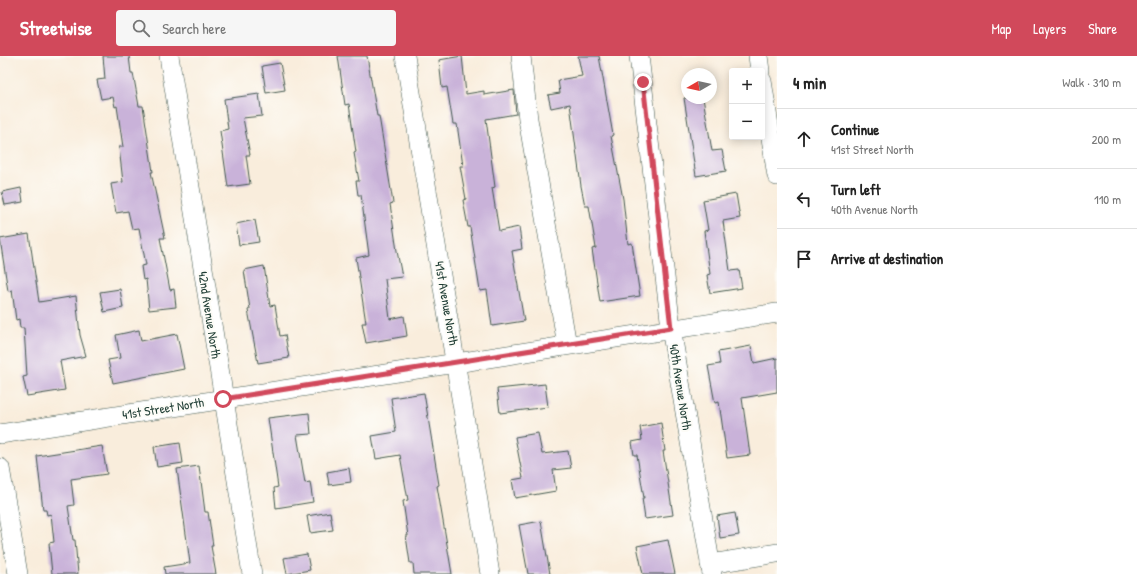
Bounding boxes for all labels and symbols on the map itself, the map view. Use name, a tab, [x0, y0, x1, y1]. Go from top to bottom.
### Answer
north arrow	[681, 68, 717, 104]
route end	[634, 73, 652, 91]
street label: 41st Avenue North	[431, 260, 463, 347]
street label: 42nd Avenue North	[194, 270, 226, 360]
street label: 40th Avenue North	[665, 343, 697, 432]
route start	[214, 390, 232, 408]
street label: 41st Street North	[121, 393, 206, 423]

